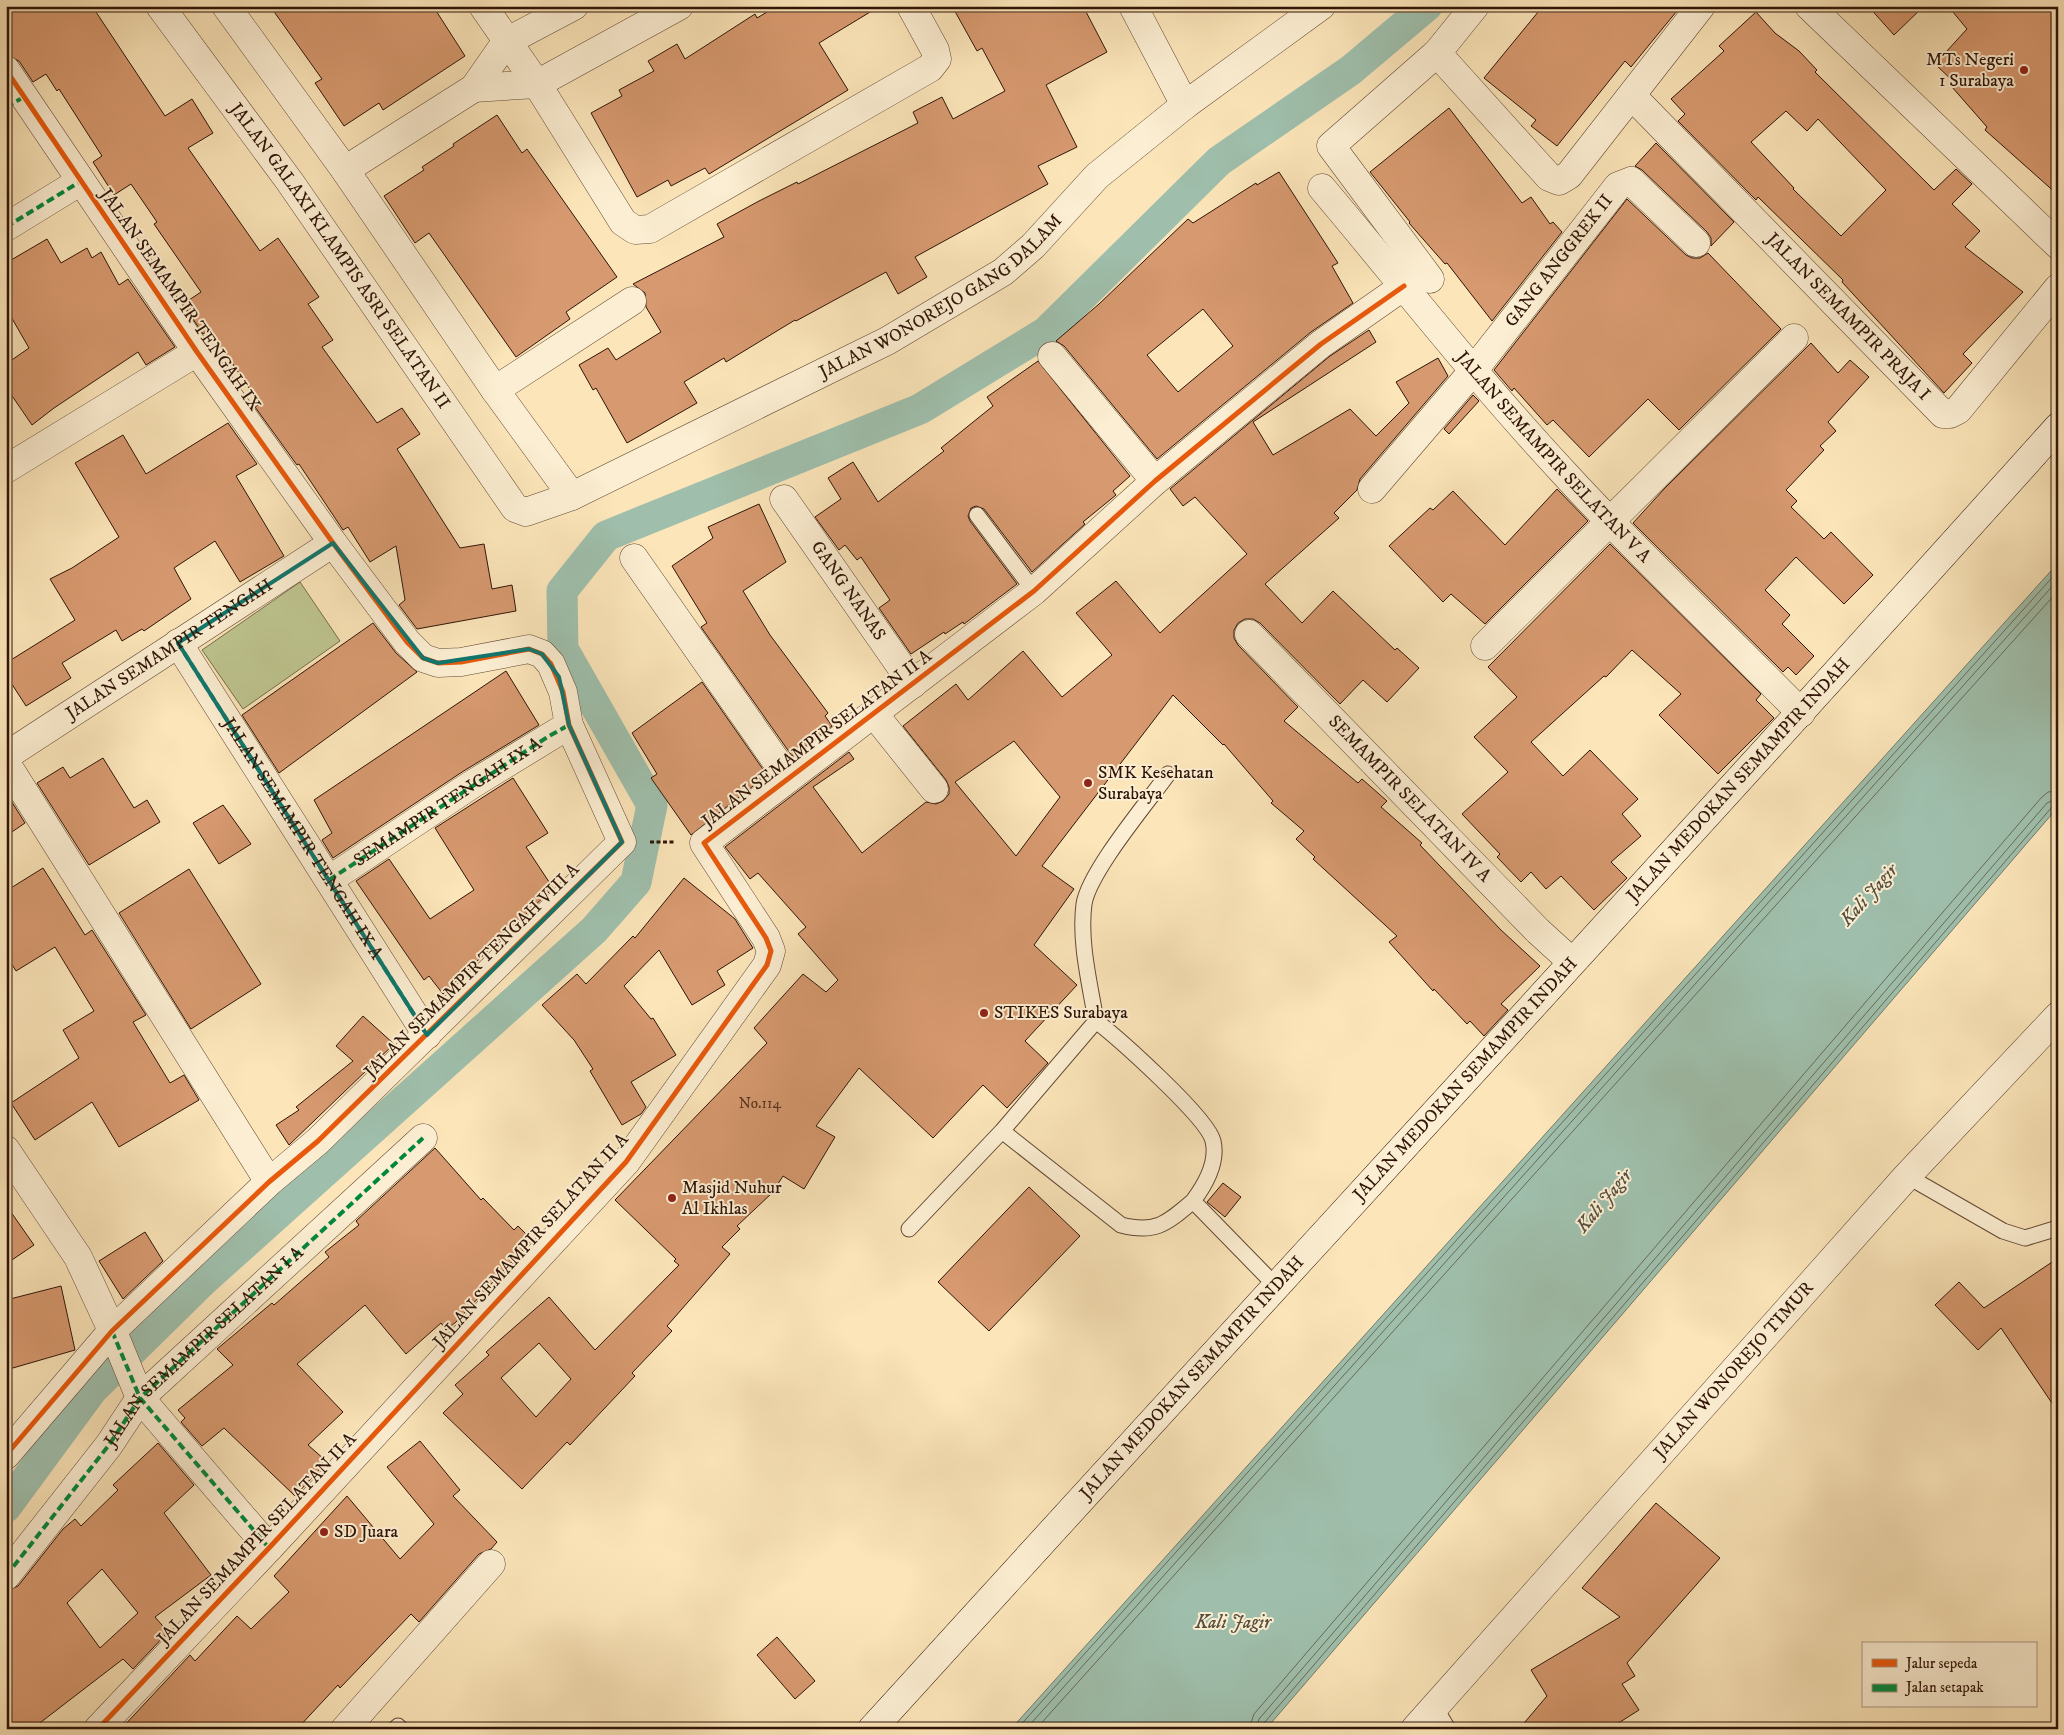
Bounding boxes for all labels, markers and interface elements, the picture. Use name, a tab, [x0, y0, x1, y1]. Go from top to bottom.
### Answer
place label: MTs Negeri 1 Surabaya	[1926, 49, 2014, 92]
marker: MTs Negeri 1 Surabaya	[2018, 64, 2030, 76]
street label: JALAN GALAXI KLAMPIS ASRI SELATAN II	[223, 97, 454, 413]
street label: JALAN SEMAMPIR TENGAH IX	[93, 183, 265, 415]
street label: GANG ANGGREK II	[1500, 190, 1618, 332]
street label: JALAN WONOREJO GANG DALAM	[814, 210, 1067, 384]
street label: JALAN SEMAMPIR PRAJA I	[1760, 227, 1935, 405]
street label: JALAN SEMAMPIR SELATAN V A	[1450, 346, 1656, 568]
street label: GANG NANAS	[806, 537, 890, 645]
street label: JALAN SEMAMPIR TENGAH	[60, 574, 277, 726]
street label: JALAN SEMAMPIR SELATAN II A	[696, 645, 937, 834]
street label: JALAN MEDOKAN SEMAMPIR INDAH	[1621, 654, 1855, 908]
street label: SEMAMPIR SELATAN IV A	[1323, 711, 1496, 887]
street label: JALAN SEMAMPIR TENGAH IX A	[216, 712, 388, 964]
street label: SEMAMPIR TENGAH IX A	[350, 732, 546, 872]
place label: SMK Kesehatan Surabaya	[1098, 762, 1214, 805]
marker: SMK Kesehatan Surabaya	[1082, 777, 1094, 789]
water label: Kali Jagir	[1834, 858, 1904, 932]
street label: JALAN SEMAMPIR TENGAH VIII A	[359, 859, 584, 1084]
street label: JALAN MEDOKAN SEMAMPIR INDAH	[1347, 953, 1582, 1207]
place label: STIKES Surabaya	[994, 1002, 1128, 1024]
marker: STIKES Surabaya	[978, 1007, 990, 1019]
house number: No.114	[739, 1094, 782, 1113]
street label: JALAN SEMAMPIR SELATAN II A	[427, 1129, 634, 1355]
water label: Kali Jagir	[1570, 1163, 1639, 1238]
place label: Masjid Nuhur Al Ikhlas	[682, 1177, 782, 1220]
marker: Masjid Nuhur Al Ikhlas	[666, 1192, 678, 1204]
street label: JALAN SEMAMPIR SELATAN I A	[99, 1242, 309, 1453]
street label: JALAN MEDOKAN SEMAMPIR INDAH	[1074, 1252, 1309, 1506]
street label: JALAN WONOREJO TIMUR	[1648, 1277, 1819, 1465]
street label: JALAN SEMAMPIR SELATAN II A	[151, 1428, 362, 1651]
place label: SD Juara	[334, 1521, 399, 1543]
marker: SD Juara	[318, 1526, 330, 1538]
water label: Kali Jagir	[1194, 1611, 1273, 1634]
legend	[1862, 1642, 2036, 1708]
text: Jalur sepeda	[1904, 1654, 1978, 1673]
text: Jalan setapak	[1904, 1678, 1984, 1697]

